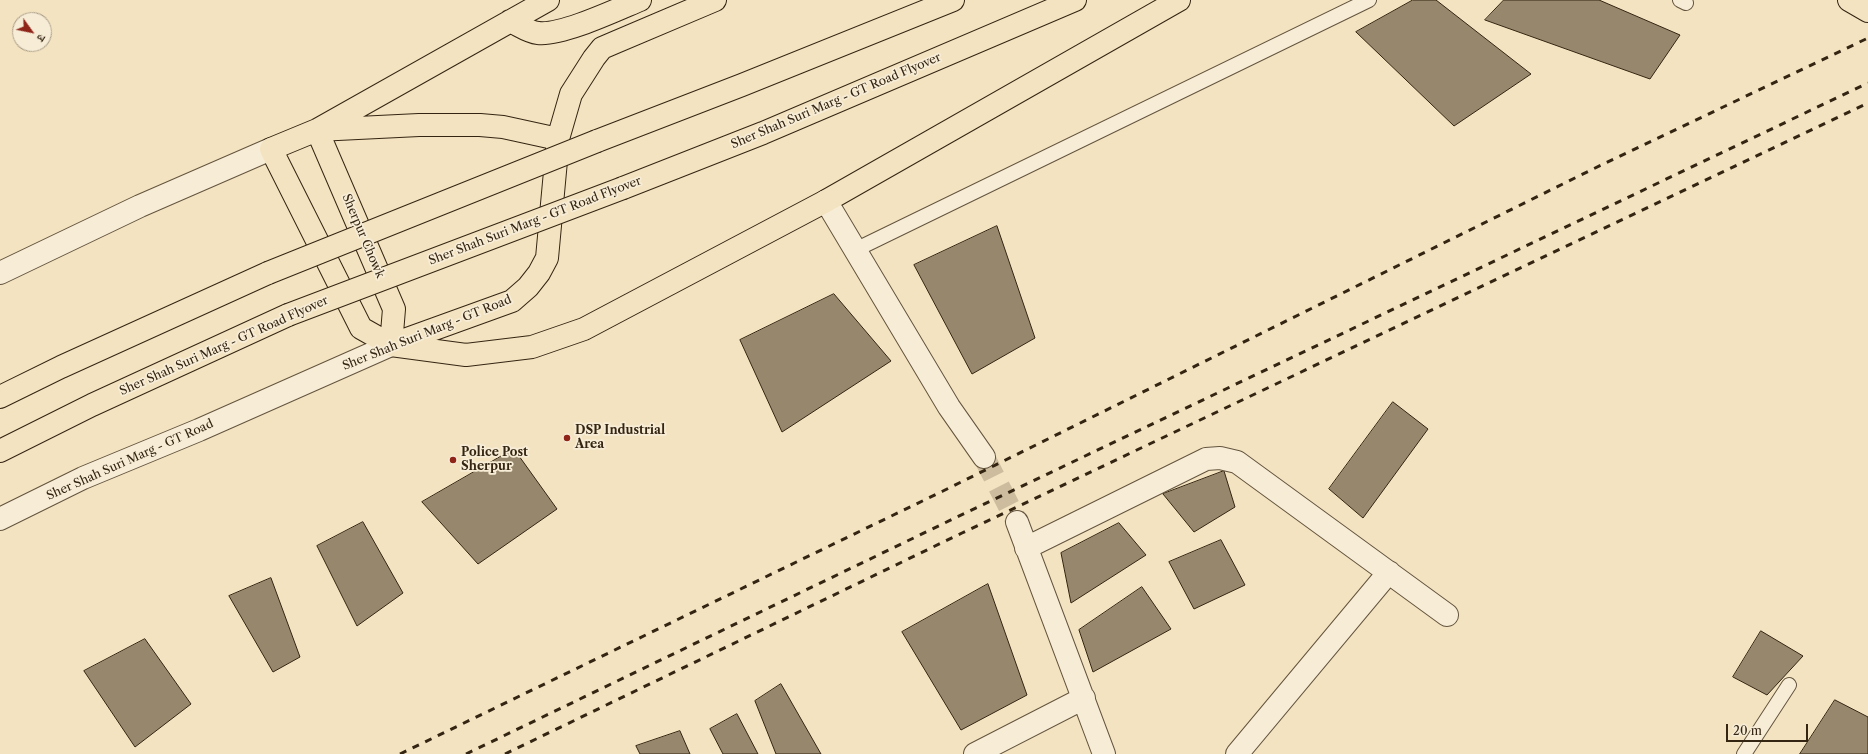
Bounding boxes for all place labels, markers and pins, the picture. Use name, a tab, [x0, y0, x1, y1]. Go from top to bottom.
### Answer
place label: DSP Industrial Area	[575, 424, 665, 452]
marker: DSP Industrial Area	[562, 433, 572, 443]
place label: Police Post Sherpur	[461, 446, 528, 474]
marker: Police Post Sherpur	[448, 455, 458, 465]

